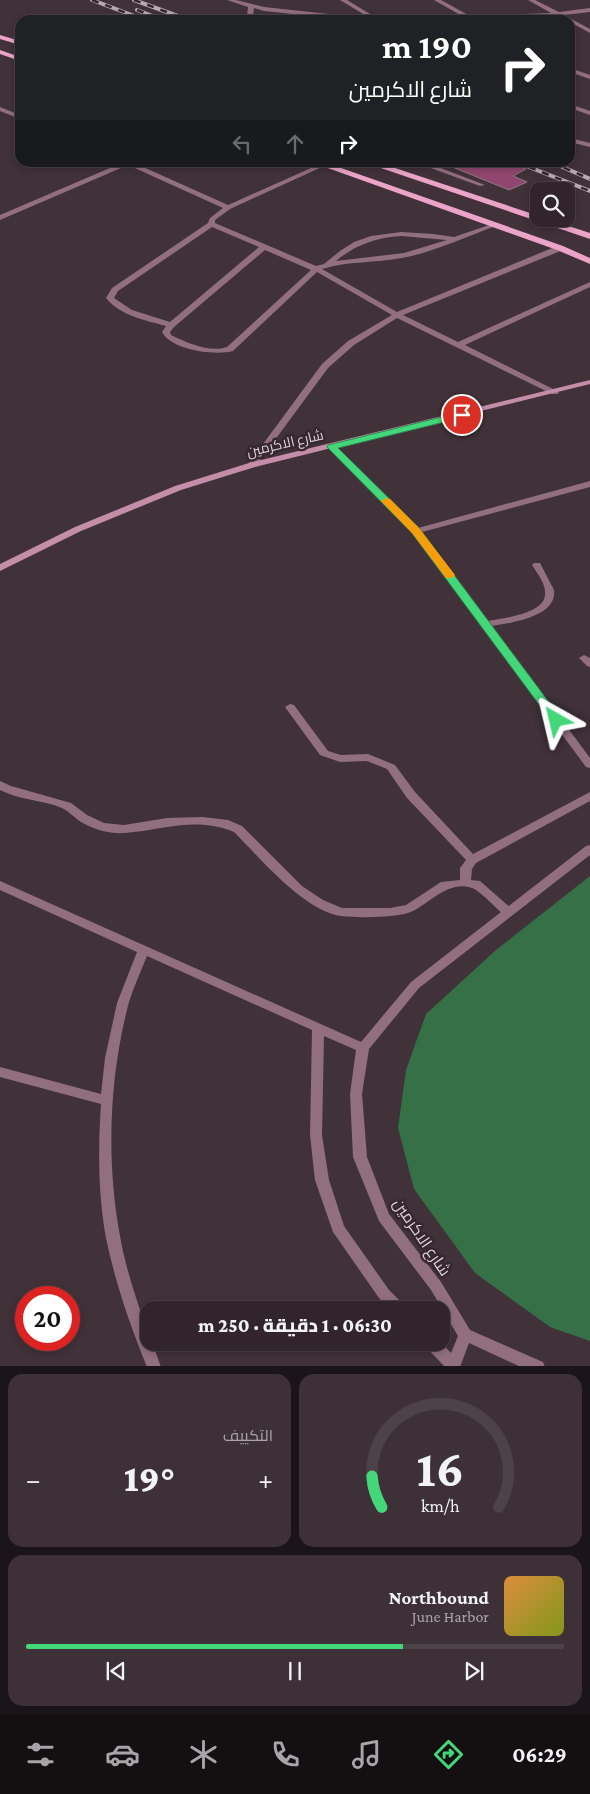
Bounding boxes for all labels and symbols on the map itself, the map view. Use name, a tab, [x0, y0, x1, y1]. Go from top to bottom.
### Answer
pin	[441, 394, 483, 436]
street label: شارع الاكرمين	[245, 426, 325, 461]
position arrow	[529, 693, 581, 745]
street label: شارع الاكرمين	[387, 1195, 454, 1281]
speed limit sign: 20	[15, 1286, 80, 1351]

